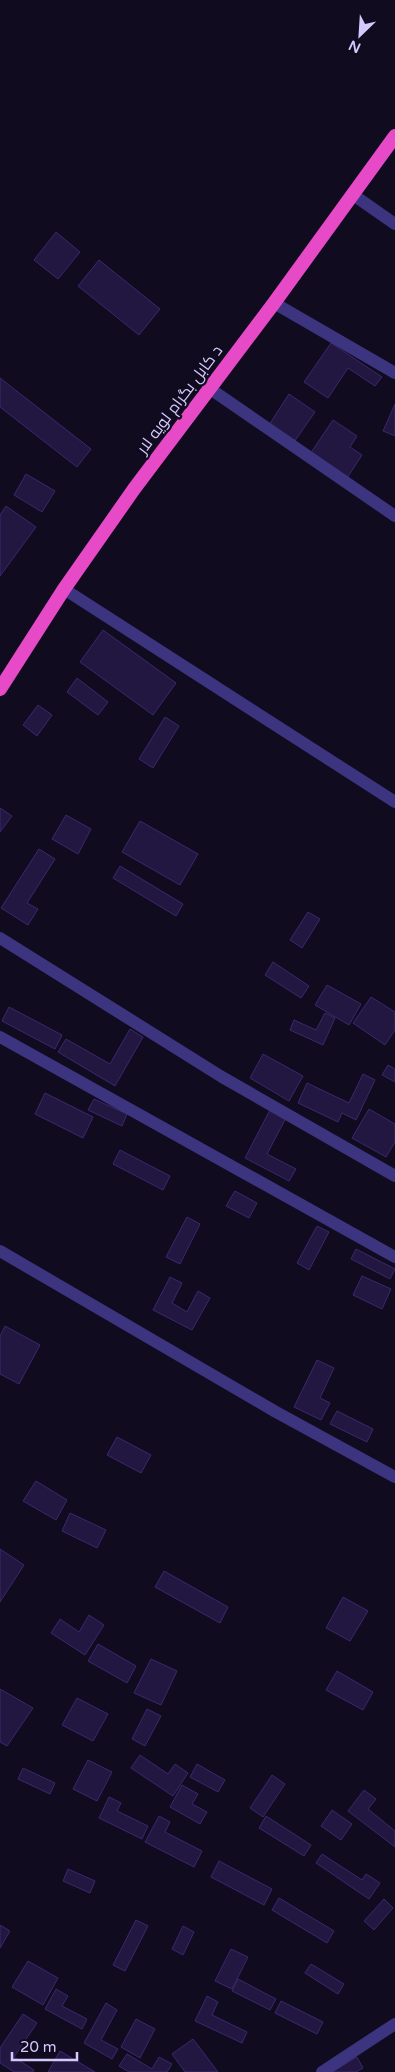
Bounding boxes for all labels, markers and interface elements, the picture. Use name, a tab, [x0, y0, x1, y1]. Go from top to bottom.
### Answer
north arrow	[335, 10, 385, 60]
text: N	[346, 36, 363, 56]
street label: د کابل بگرام لویه لار	[132, 341, 228, 459]
scale bar	[12, 2030, 78, 2062]
text: 20 m	[20, 2038, 57, 2056]

